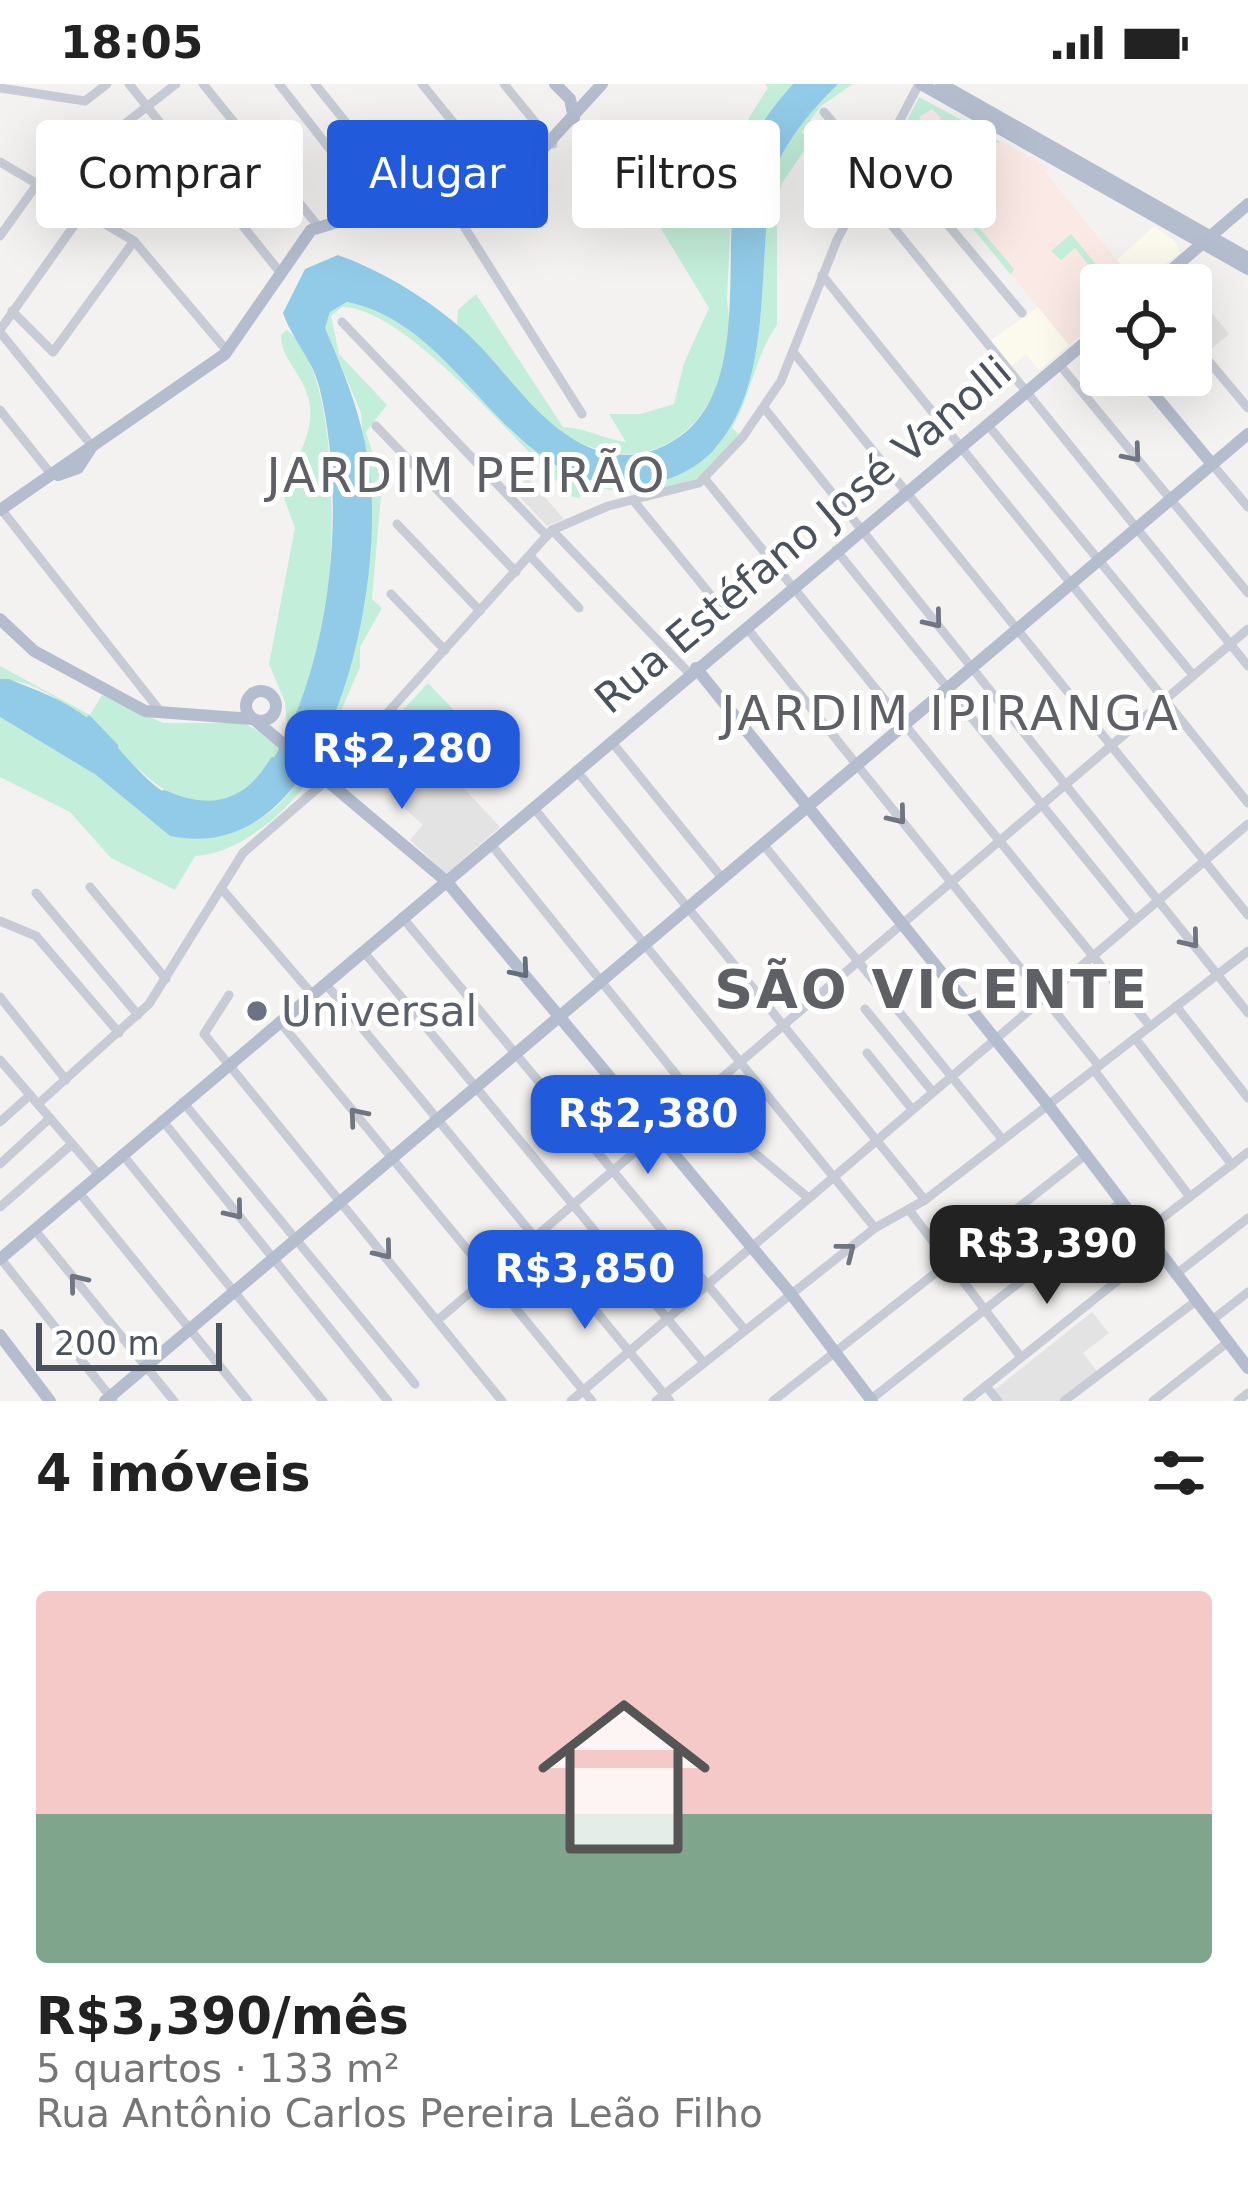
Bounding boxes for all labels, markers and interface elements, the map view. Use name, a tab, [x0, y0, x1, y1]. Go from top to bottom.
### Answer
text: 18:05	[60, 16, 203, 69]
chip: Comprar	[36, 120, 303, 228]
chip: Alugar	[327, 120, 548, 228]
chip: Filtros	[572, 120, 780, 228]
chip: Novo	[804, 120, 996, 228]
map controls	[1080, 264, 1212, 396]
button: locate	[1080, 264, 1212, 396]
street label: Rua Estéfano José Vanolli	[585, 347, 1021, 723]
one-way arrow	[1119, 440, 1140, 462]
district label: JARDIM PEIRÃO	[264, 447, 667, 503]
one-way arrow	[920, 607, 941, 629]
district label: JARDIM IPIRANGA	[718, 685, 1181, 741]
pin: R$2,280	[291, 710, 513, 812]
text: R$2,280	[312, 726, 492, 771]
one-way arrow	[884, 802, 905, 824]
one-way arrow	[1177, 927, 1198, 949]
one-way arrow	[506, 956, 528, 978]
district label: SÃO VICENTE	[714, 958, 1150, 1021]
place label: Universal	[281, 987, 477, 1036]
marker: Universal	[244, 998, 270, 1024]
pin: R$2,380	[537, 1075, 759, 1177]
text: R$2,380	[558, 1091, 738, 1136]
one-way arrow	[350, 1108, 372, 1130]
one-way arrow	[221, 1198, 243, 1220]
pin: R$3,390	[936, 1205, 1158, 1307]
text: R$3,390	[957, 1221, 1137, 1266]
pin: R$3,850	[474, 1230, 696, 1332]
one-way arrow	[370, 1237, 391, 1259]
one-way arrow	[833, 1244, 855, 1265]
text: R$3,850	[495, 1246, 675, 1291]
one-way arrow	[70, 1274, 91, 1296]
scale bar	[36, 1317, 222, 1370]
text: 200 m	[54, 1324, 160, 1363]
icon: filters	[1146, 1440, 1212, 1506]
text: 4 imóveis	[36, 1444, 311, 1503]
icon: home	[516, 1669, 732, 1885]
text: R$3,390/mês	[36, 1987, 409, 2046]
text: 5 quartos · 133 m²	[36, 2046, 400, 2091]
text: Rua Antônio Carlos Pereira Leão Filho	[36, 2091, 763, 2136]

